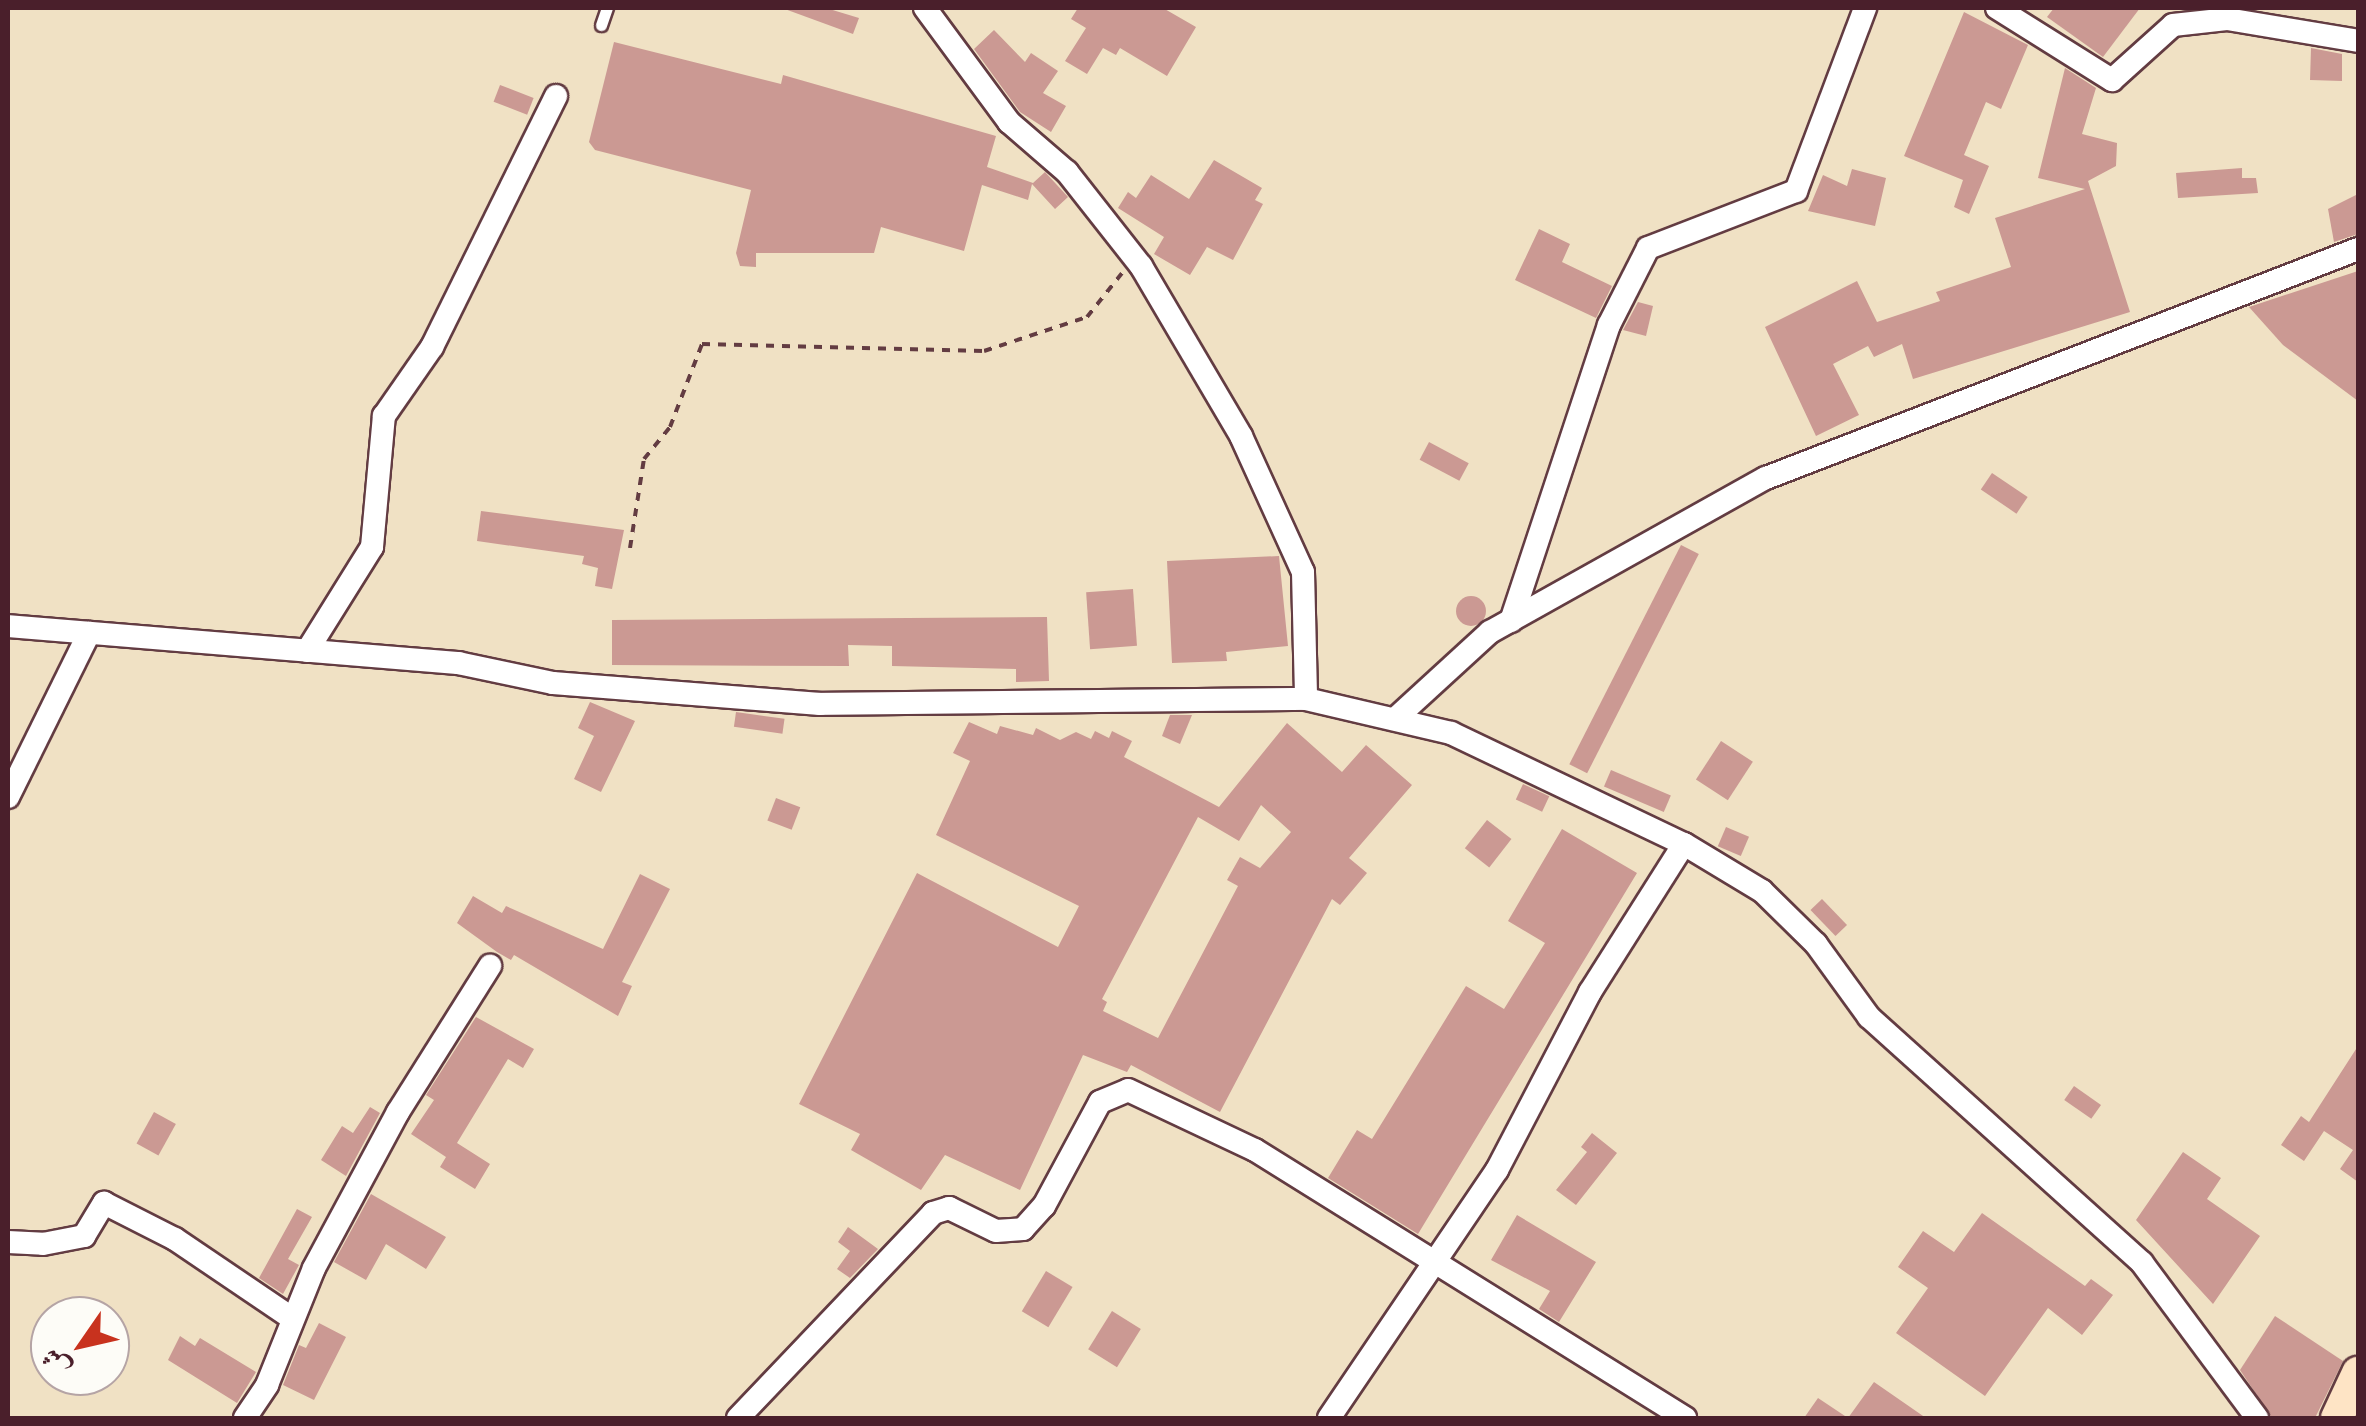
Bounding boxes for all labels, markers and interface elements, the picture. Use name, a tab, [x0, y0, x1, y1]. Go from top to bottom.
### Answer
north arrow	[30, 1296, 130, 1396]
text: ش	[34, 1341, 79, 1383]

